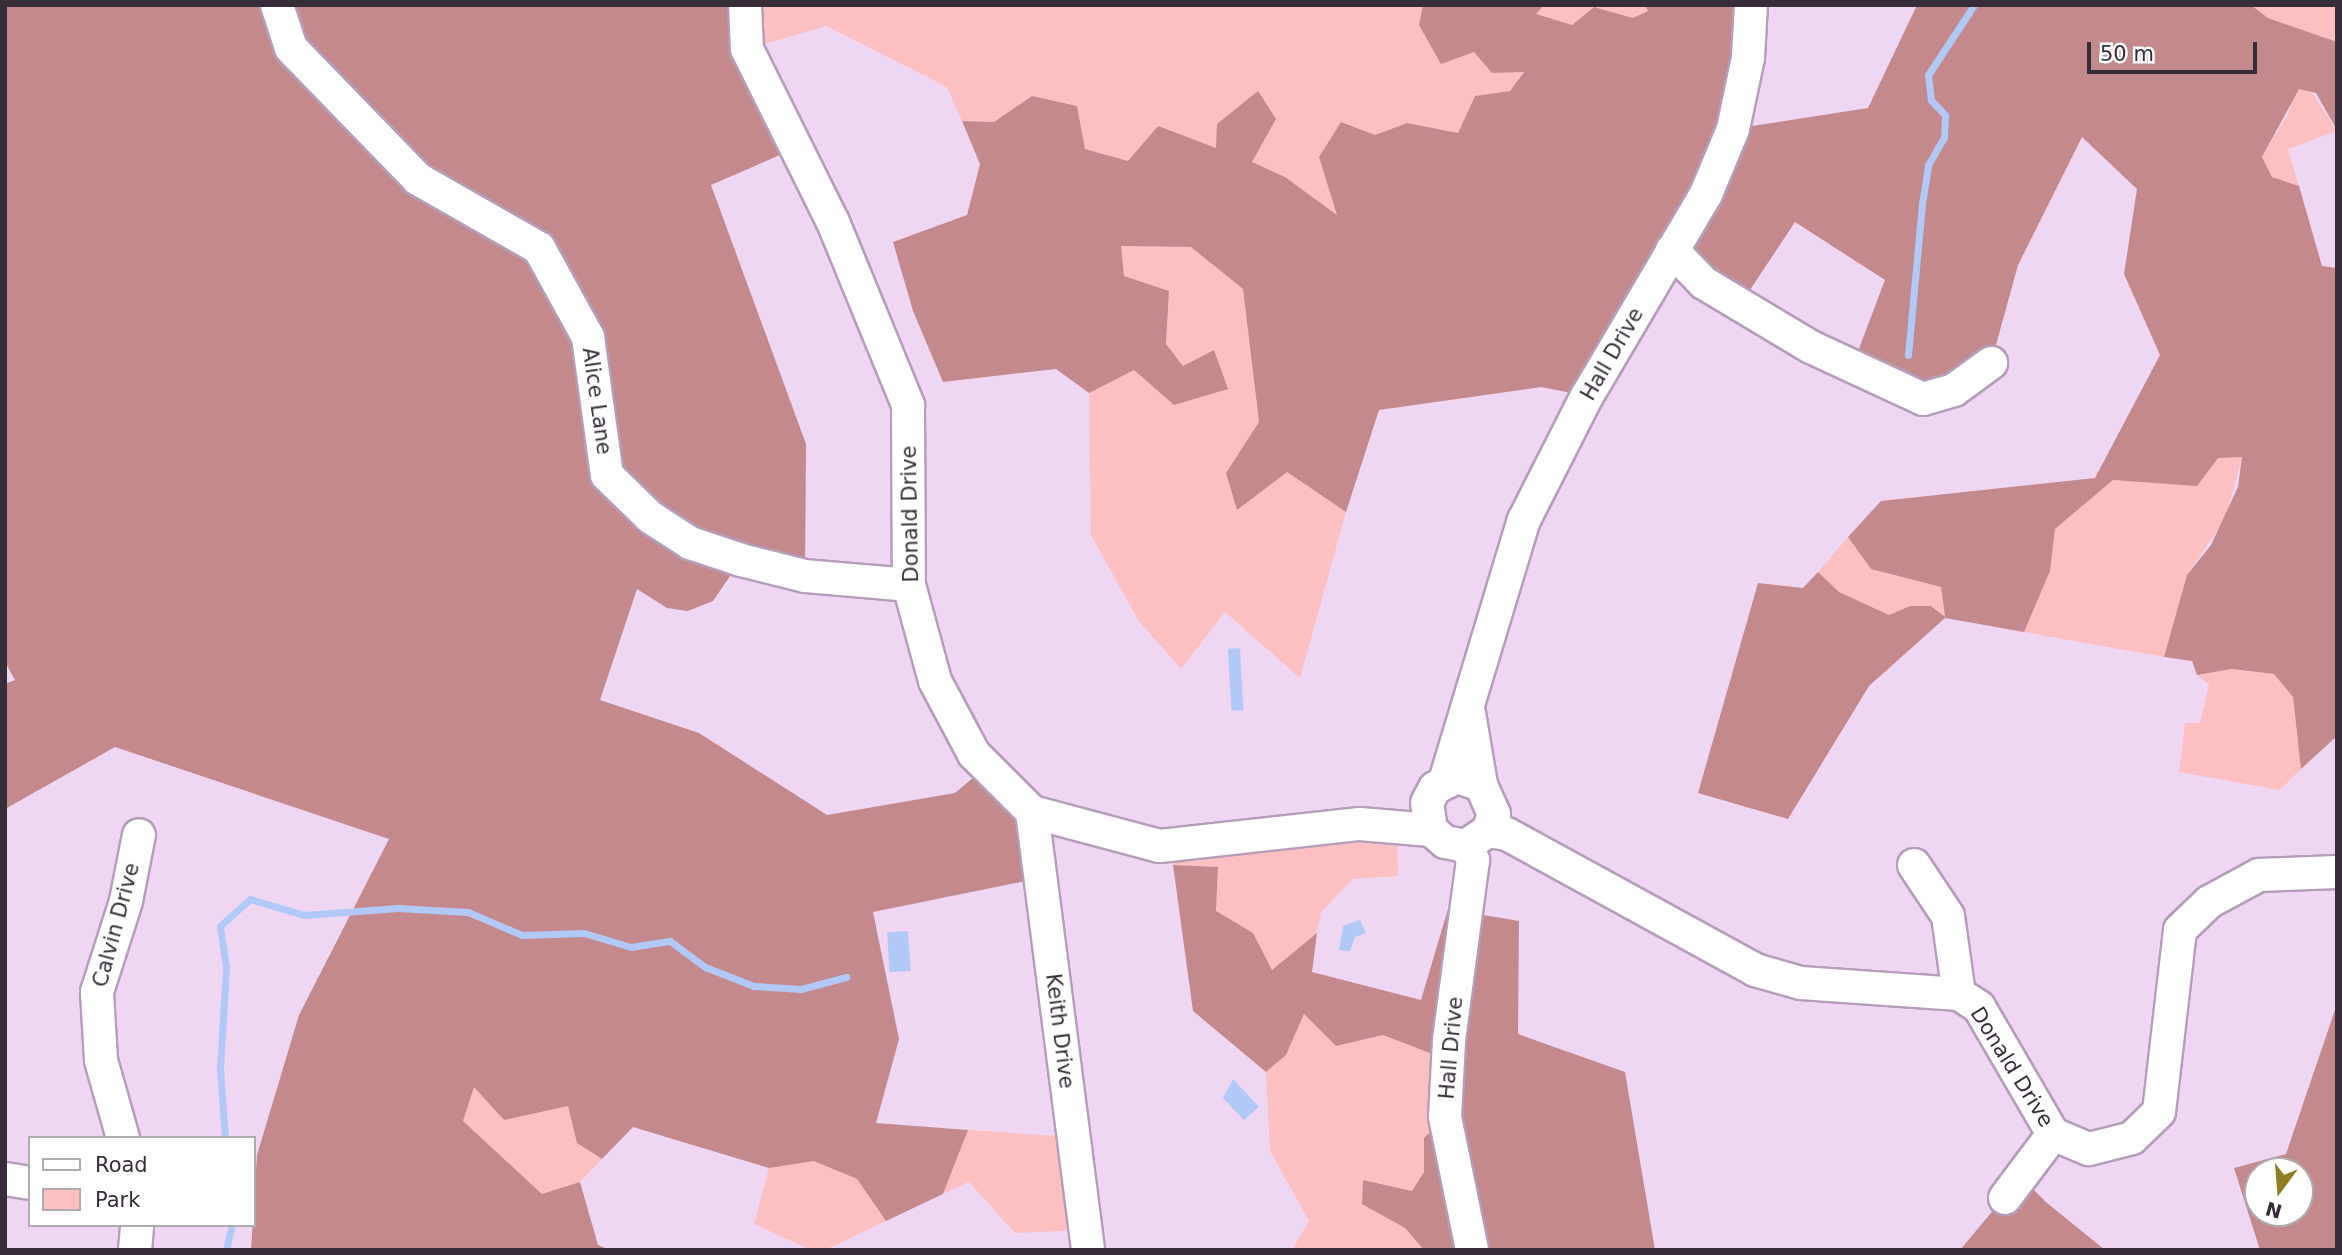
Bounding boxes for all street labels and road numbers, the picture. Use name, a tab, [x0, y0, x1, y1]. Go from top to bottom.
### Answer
street label: Hall Drive	[1575, 303, 1649, 405]
street label: Alice Lane	[577, 346, 617, 456]
street label: Donald Drive	[896, 445, 924, 583]
street label: Calvin Drive	[87, 860, 145, 990]
street label: Keith Drive	[1040, 972, 1080, 1090]
street label: Hall Drive	[1434, 996, 1468, 1100]
street label: Donald Drive	[1965, 1002, 2059, 1132]

